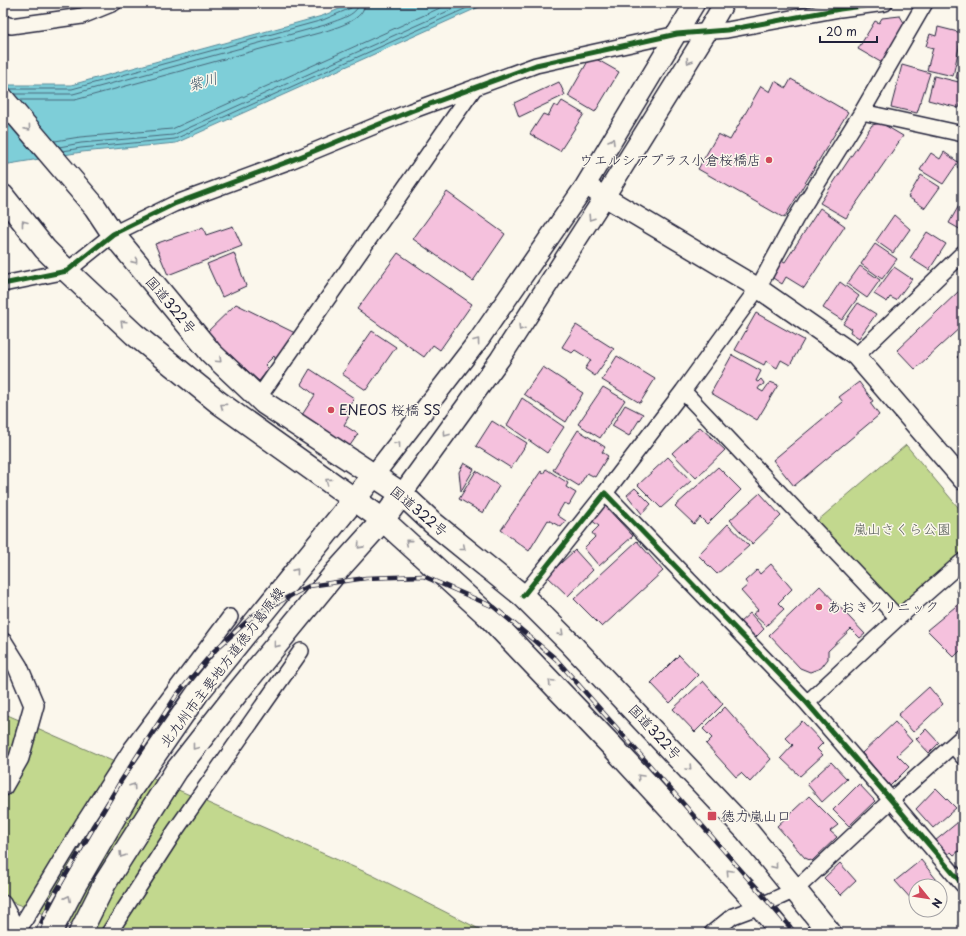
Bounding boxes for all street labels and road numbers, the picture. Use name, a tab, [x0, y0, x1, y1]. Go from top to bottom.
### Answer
street label: 国道322号	[141, 271, 202, 338]
street label: 国道322号	[386, 480, 453, 541]
street label: 北九州市主要地方道徳力葛原線	[154, 582, 289, 751]
street label: 国道322号	[624, 699, 687, 764]

